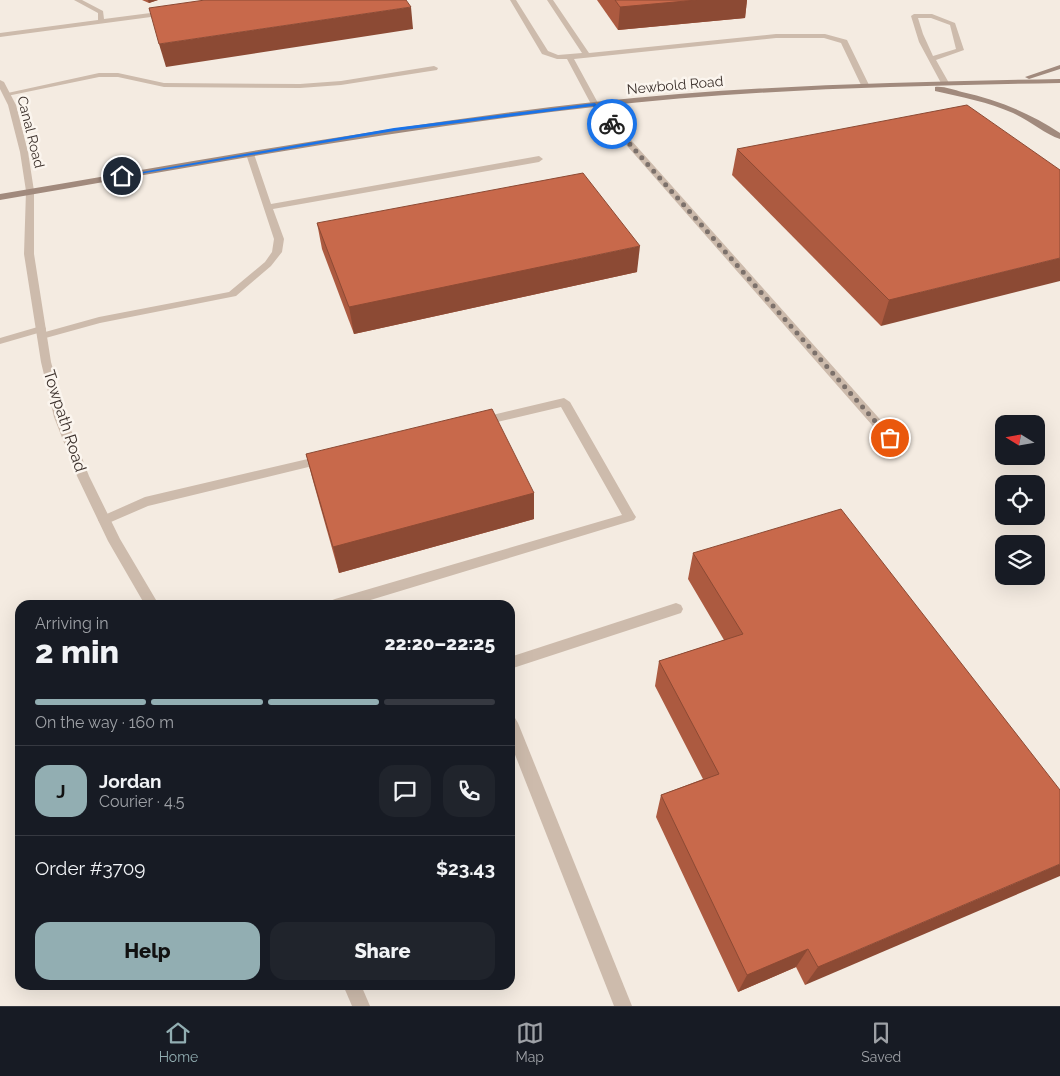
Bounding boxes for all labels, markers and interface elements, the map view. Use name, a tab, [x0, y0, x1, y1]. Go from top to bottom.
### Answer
street label: Newbold Road	[626, 73, 724, 97]
street label: Canal Road	[14, 94, 48, 170]
courier	[587, 99, 637, 149]
icon: bike	[598, 110, 626, 138]
pin	[101, 155, 143, 197]
icon: home	[108, 162, 136, 190]
street label: Towpath Road	[40, 368, 90, 474]
north arrow	[995, 415, 1045, 465]
map controls	[995, 415, 1045, 585]
pin	[869, 417, 911, 459]
icon: bag	[876, 424, 904, 452]
button: locate	[995, 475, 1045, 525]
button: layers	[995, 535, 1045, 585]
text: Arriving in	[35, 614, 109, 633]
text: 22:20–22:25	[385, 632, 495, 654]
text: 2 min	[35, 633, 119, 670]
text: On the way · 160 m	[35, 713, 174, 732]
button: chat	[379, 765, 431, 817]
button: phone	[443, 765, 495, 817]
text: Jordan	[99, 770, 162, 792]
text: J	[56, 780, 66, 802]
text: Courier · 4.5	[99, 792, 184, 811]
text: Order #3709	[35, 857, 145, 879]
text: $23.43	[436, 857, 495, 879]
button: Help	[35, 922, 260, 980]
button: Share	[270, 922, 495, 980]
tab: Home	[159, 1019, 198, 1065]
tab: Map	[516, 1019, 544, 1065]
tab: Saved	[861, 1019, 901, 1065]

